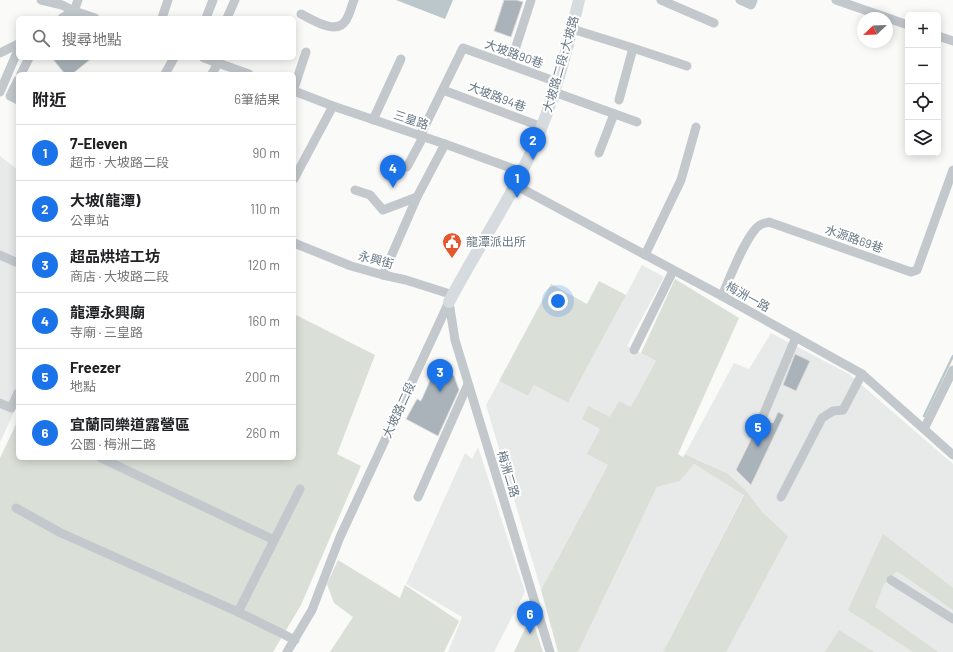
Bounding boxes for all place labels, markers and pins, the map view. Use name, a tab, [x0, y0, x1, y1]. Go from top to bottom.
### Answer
pin: 2	[520, 127, 546, 160]
pin: 4	[380, 155, 406, 188]
pin: 1	[504, 165, 530, 198]
public building icon: 龍潭派出所	[441, 231, 463, 259]
place label: 龍潭派出所	[466, 234, 526, 248]
pin: 3	[427, 359, 453, 392]
pin: 5	[745, 414, 771, 447]
pin: 6	[517, 601, 543, 634]

